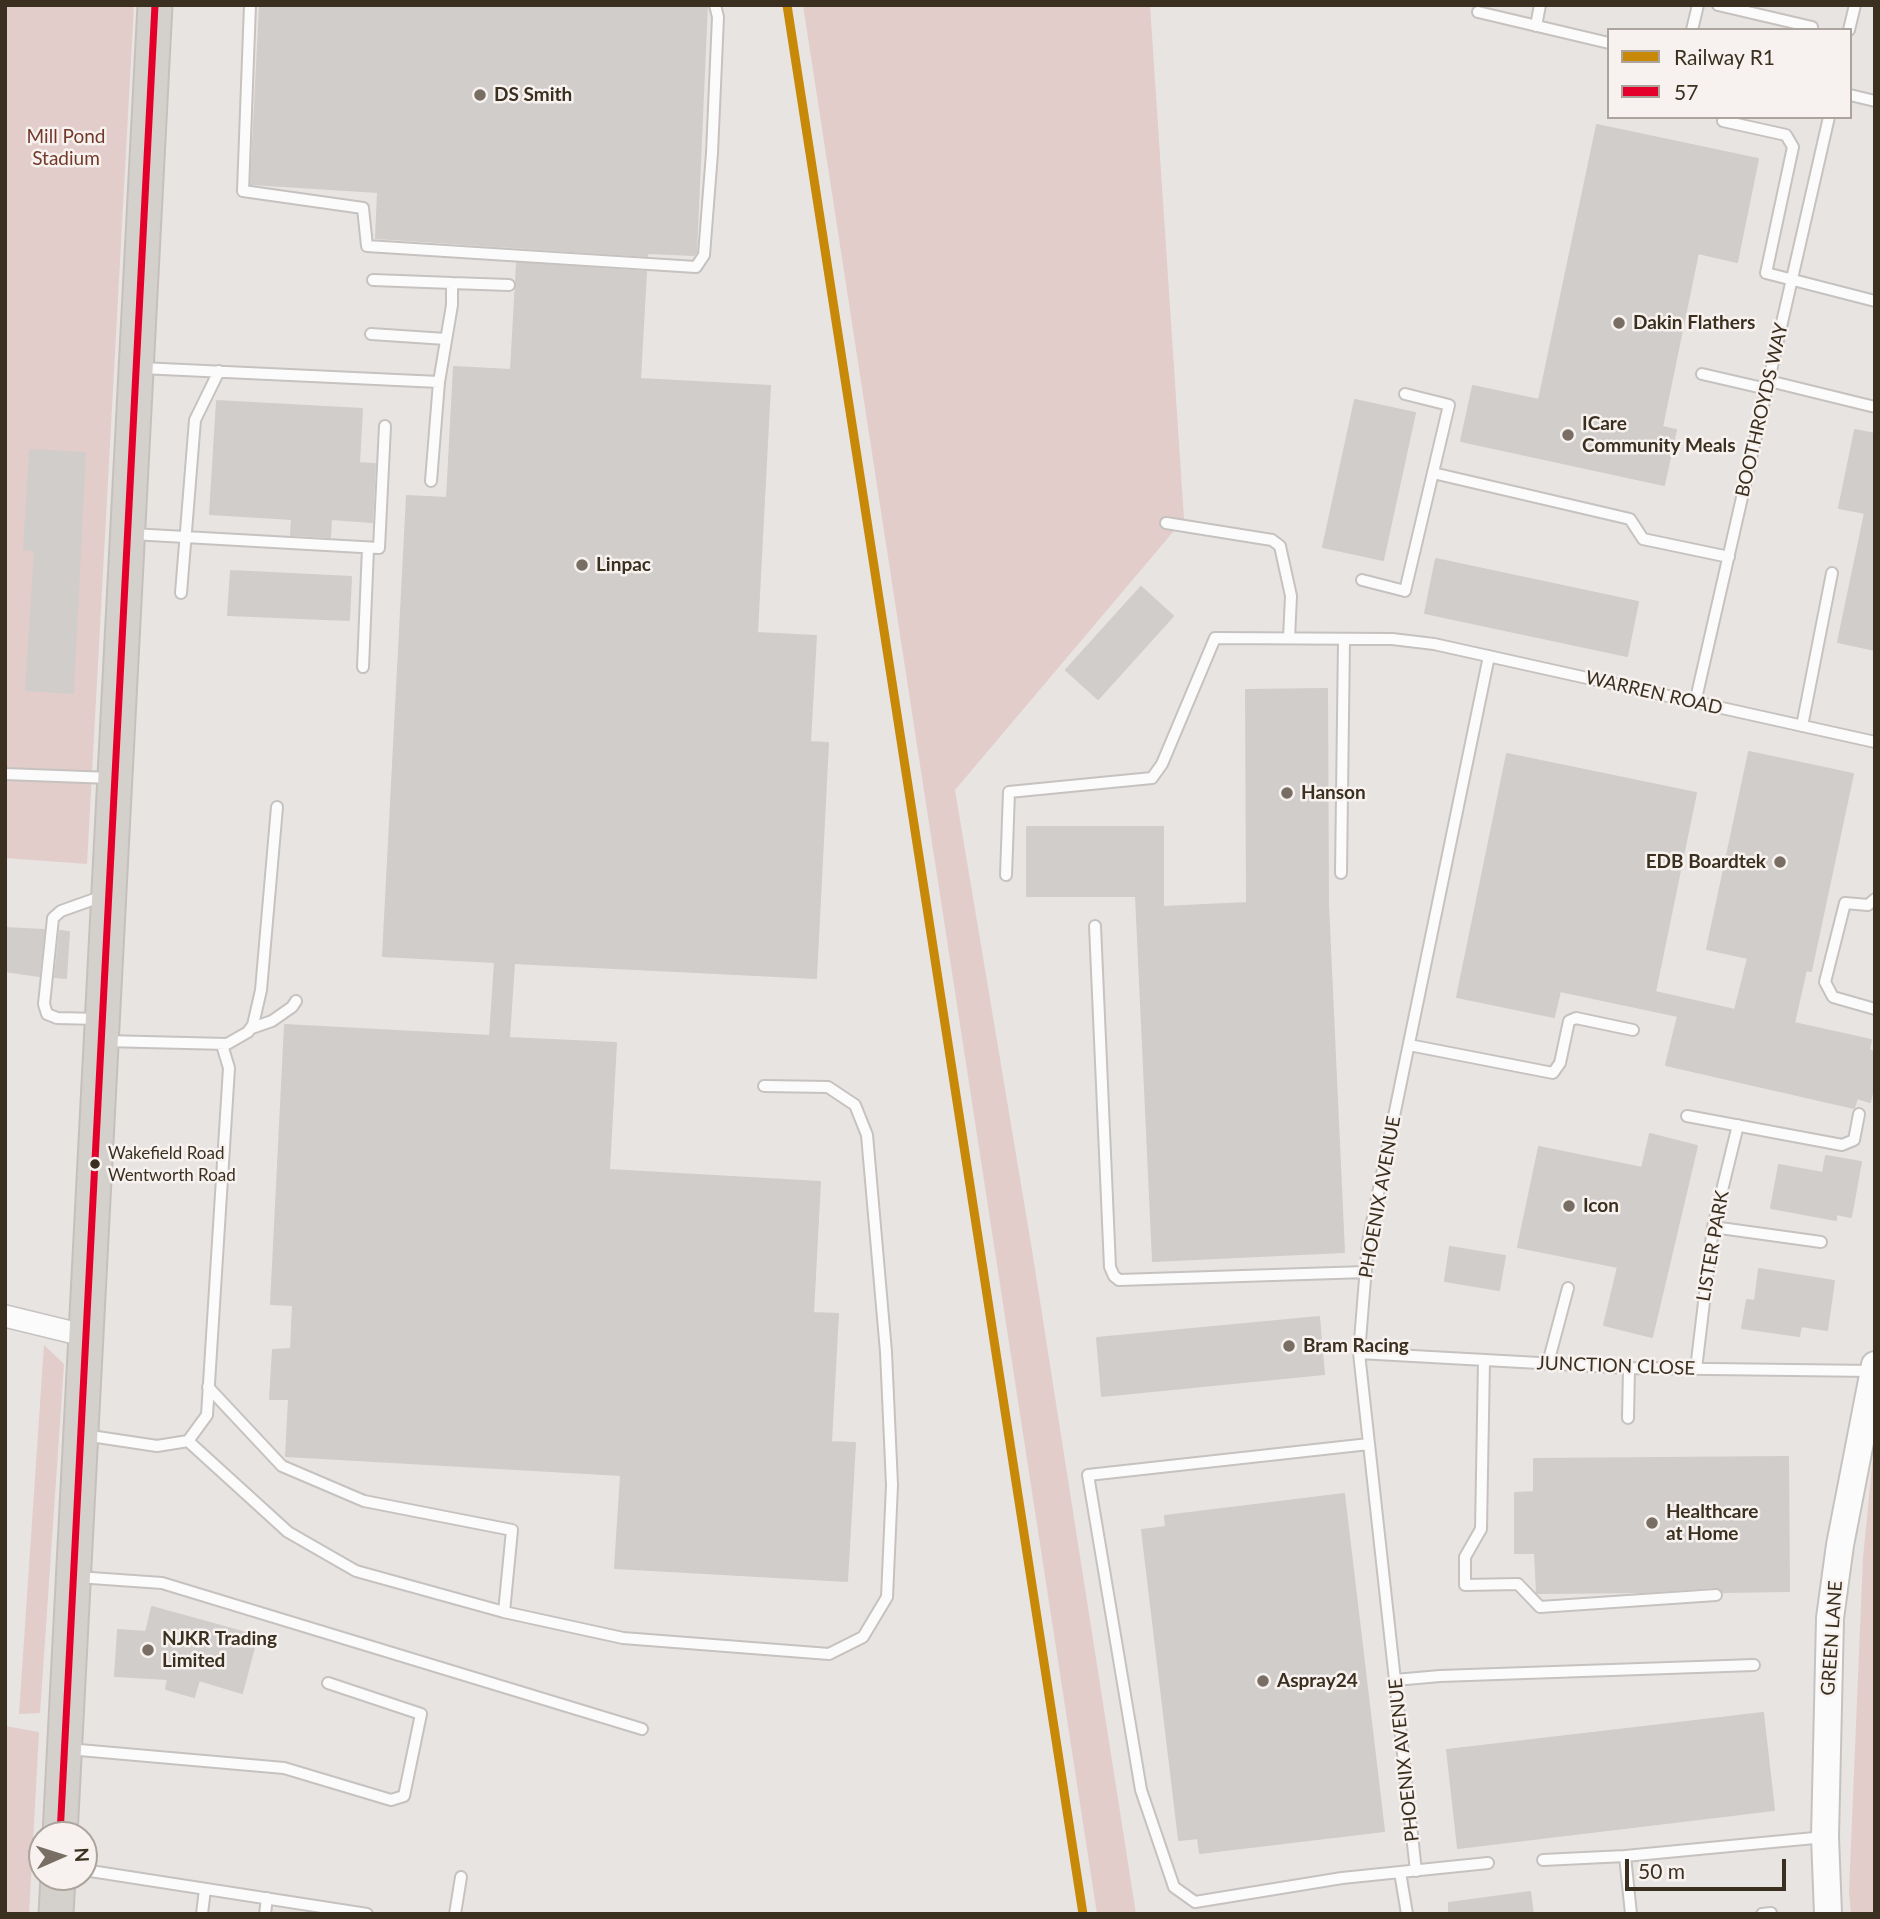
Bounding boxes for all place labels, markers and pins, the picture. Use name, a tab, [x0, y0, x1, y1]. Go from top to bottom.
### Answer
place label: DS Smith	[494, 84, 572, 106]
marker: DS Smith	[472, 87, 488, 103]
place label: Dakin Flathers	[1633, 312, 1755, 334]
marker: Dakin Flathers	[1611, 315, 1627, 331]
place label: ICare Community Meals	[1582, 413, 1736, 457]
marker: ICare Community Meals	[1560, 427, 1576, 443]
place label: Linpac	[596, 554, 651, 576]
marker: Linpac	[574, 557, 590, 573]
place label: Hanson	[1301, 782, 1366, 804]
marker: Hanson	[1279, 785, 1295, 801]
place label: EDB Boardtek	[1646, 851, 1766, 873]
marker: EDB Boardtek	[1772, 854, 1788, 870]
place label: Wakefield Road Wentworth Road	[108, 1144, 236, 1184]
marker: Wakefield Road Wentworth Road	[88, 1157, 102, 1171]
place label: Icon	[1583, 1195, 1619, 1217]
marker: Icon	[1561, 1198, 1577, 1214]
place label: Bram Racing	[1303, 1335, 1409, 1357]
marker: Bram Racing	[1281, 1338, 1297, 1354]
place label: Healthcare at Home	[1666, 1501, 1758, 1545]
marker: Healthcare at Home	[1644, 1515, 1660, 1531]
place label: NJKR Trading Limited	[162, 1628, 277, 1672]
marker: NJKR Trading Limited	[140, 1642, 156, 1658]
place label: Aspray24	[1277, 1670, 1358, 1692]
marker: Aspray24	[1255, 1673, 1271, 1689]

